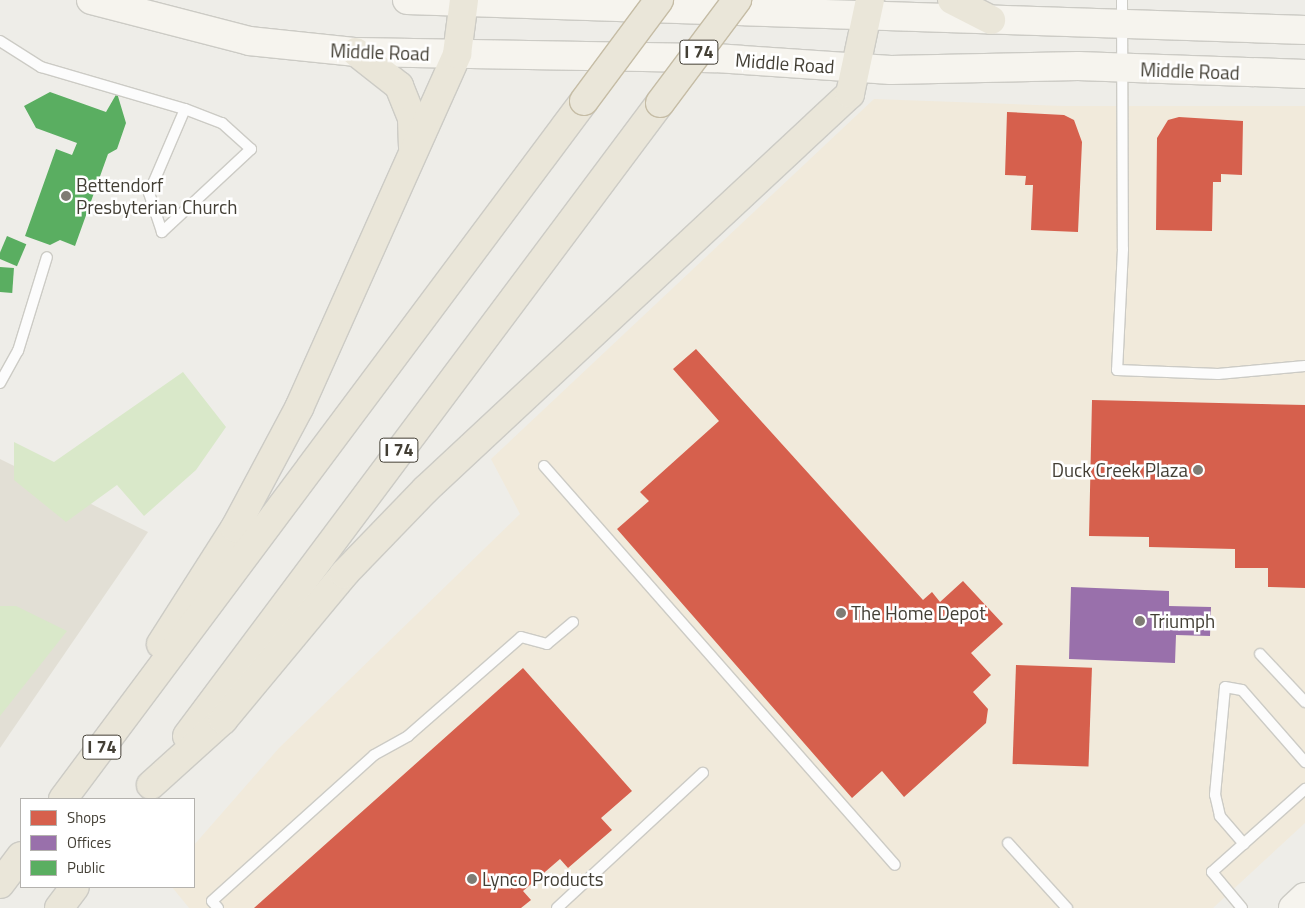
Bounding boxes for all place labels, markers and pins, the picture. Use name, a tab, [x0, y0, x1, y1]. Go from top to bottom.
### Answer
place label: Bettendorf Presbyterian Church	[76, 174, 237, 218]
marker: Bettendorf Presbyterian Church	[60, 190, 72, 202]
place label: Duck Creek Plaza	[1052, 459, 1188, 481]
marker: Duck Creek Plaza	[1192, 464, 1204, 476]
place label: The Home Depot	[851, 602, 986, 624]
marker: The Home Depot	[835, 607, 847, 619]
place label: Triumph	[1150, 610, 1215, 632]
marker: Triumph	[1134, 615, 1146, 627]
place label: Lynco Products	[482, 868, 604, 890]
marker: Lynco Products	[466, 873, 478, 885]

